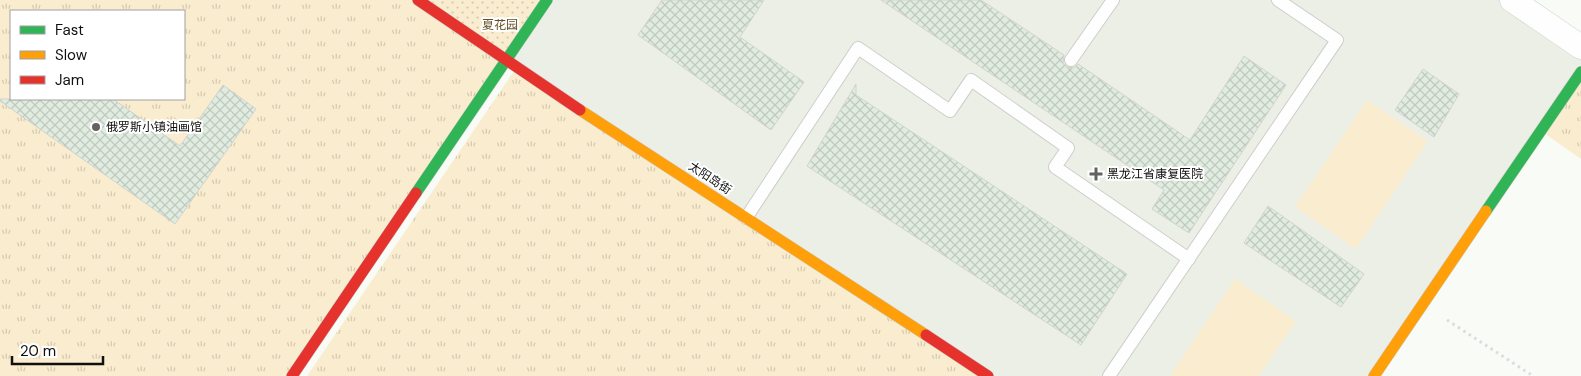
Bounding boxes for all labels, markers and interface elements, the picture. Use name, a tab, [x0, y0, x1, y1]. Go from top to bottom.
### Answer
legend	[10, 10, 185, 100]
park label: 夏花园	[482, 17, 518, 33]
text: Fast	[55, 20, 84, 40]
text: Slow	[55, 45, 88, 65]
text: Jam	[55, 70, 84, 90]
place label: 俄罗斯小镇油画馆	[106, 119, 202, 135]
marker: 俄罗斯小镇油画馆	[90, 121, 102, 133]
street label: 太阳岛街	[686, 158, 734, 198]
place label: 黑龙江省康复医院	[1107, 166, 1203, 182]
marker: 黑龙江省康复医院	[1089, 167, 1103, 181]
scale bar	[12, 334, 104, 366]
text: 20 m	[20, 341, 56, 361]

